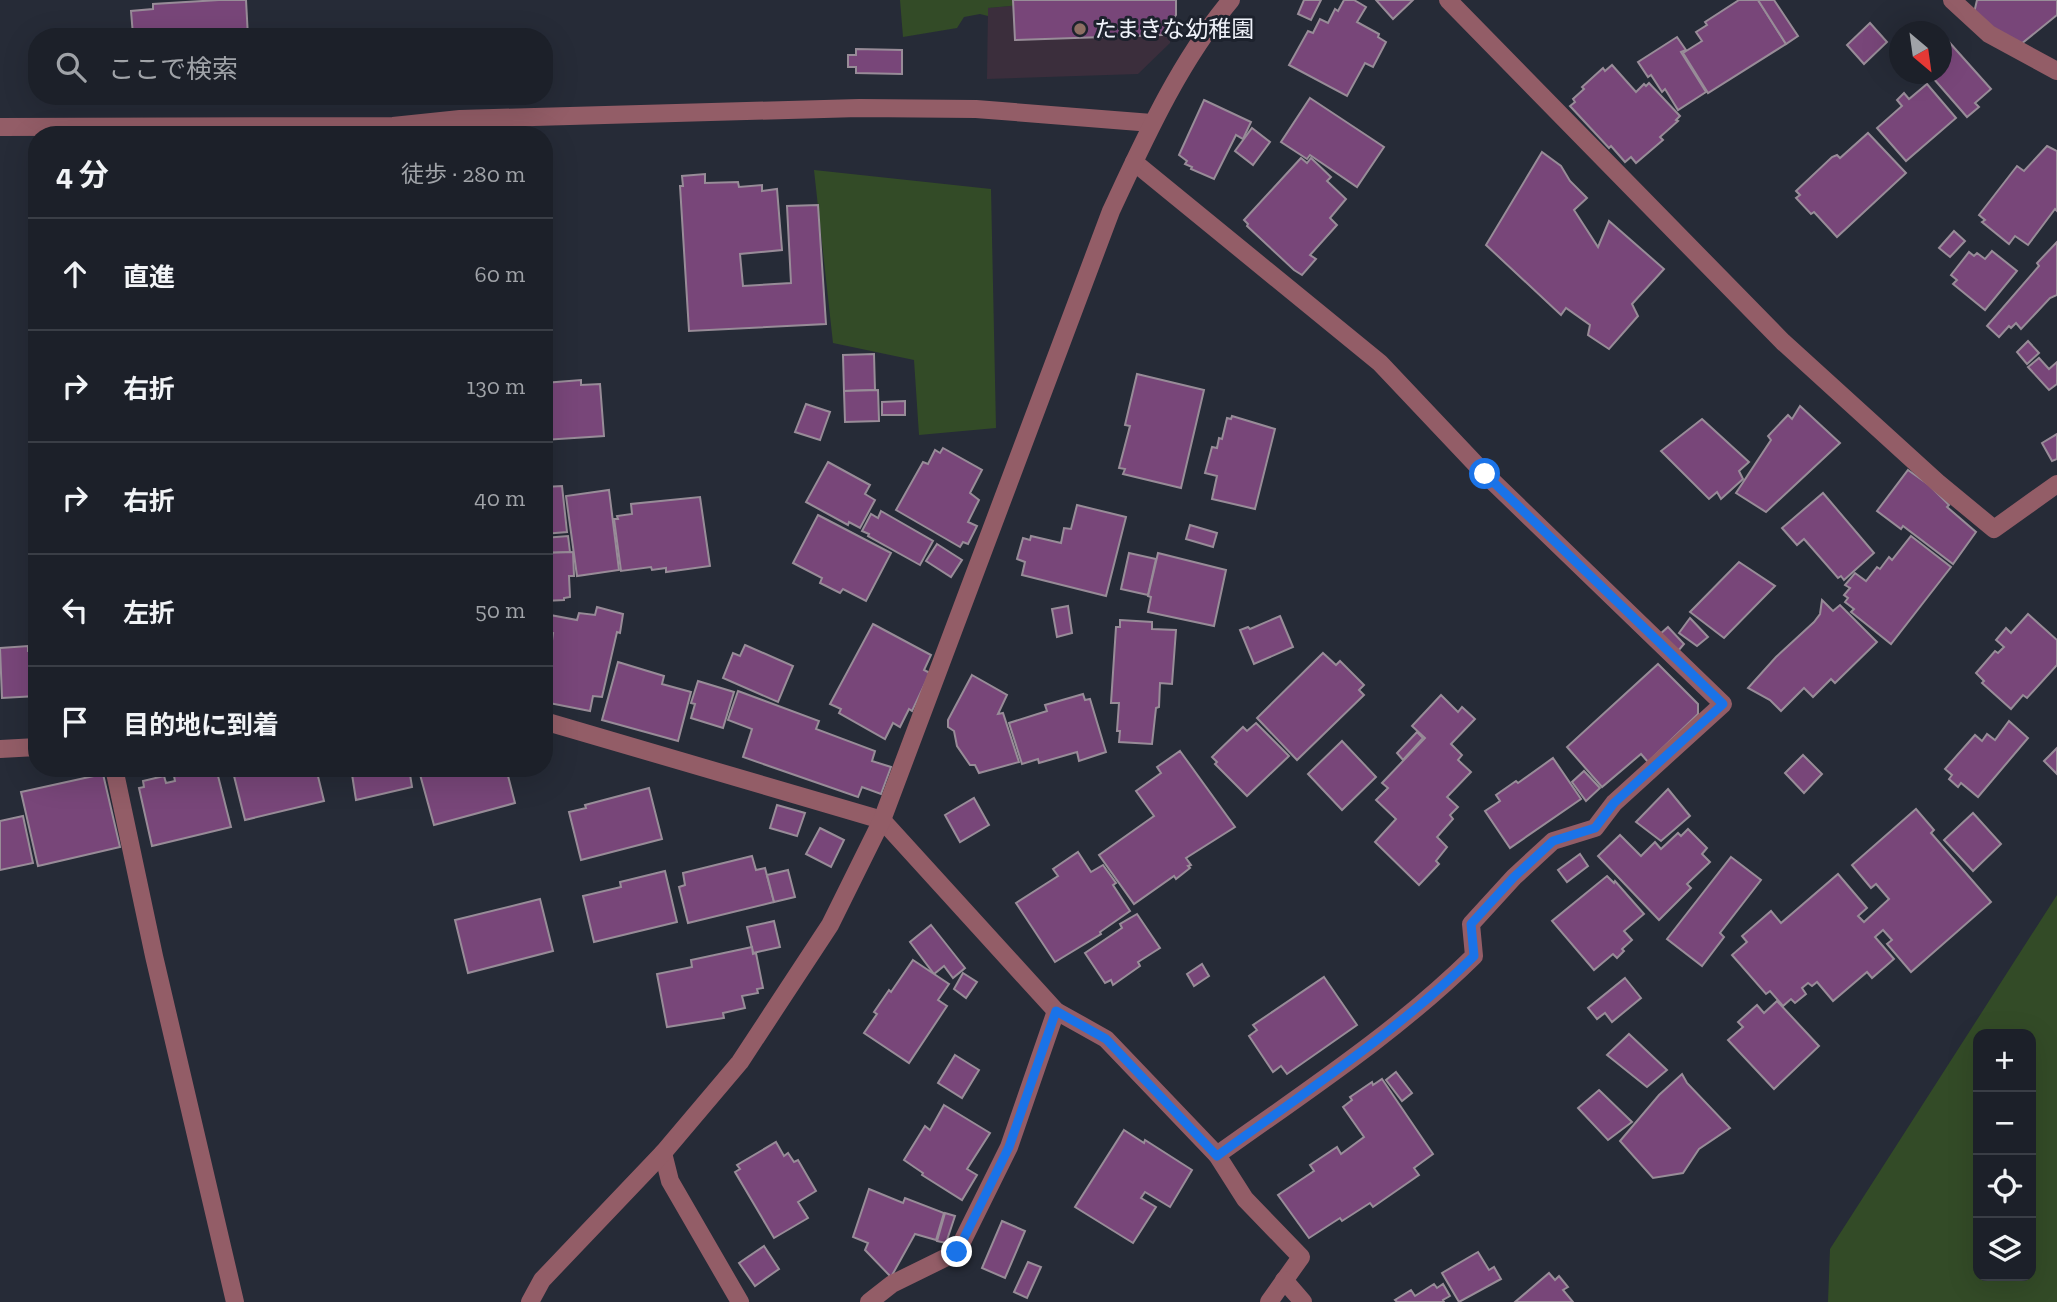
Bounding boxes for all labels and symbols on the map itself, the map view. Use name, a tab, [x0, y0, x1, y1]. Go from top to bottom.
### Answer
place label: たまきな幼稚園	[1094, 15, 1254, 43]
marker: たまきな幼稚園	[1072, 21, 1088, 37]
north arrow	[1889, 21, 1952, 84]
route start	[1469, 458, 1500, 489]
route end	[941, 1236, 972, 1267]

